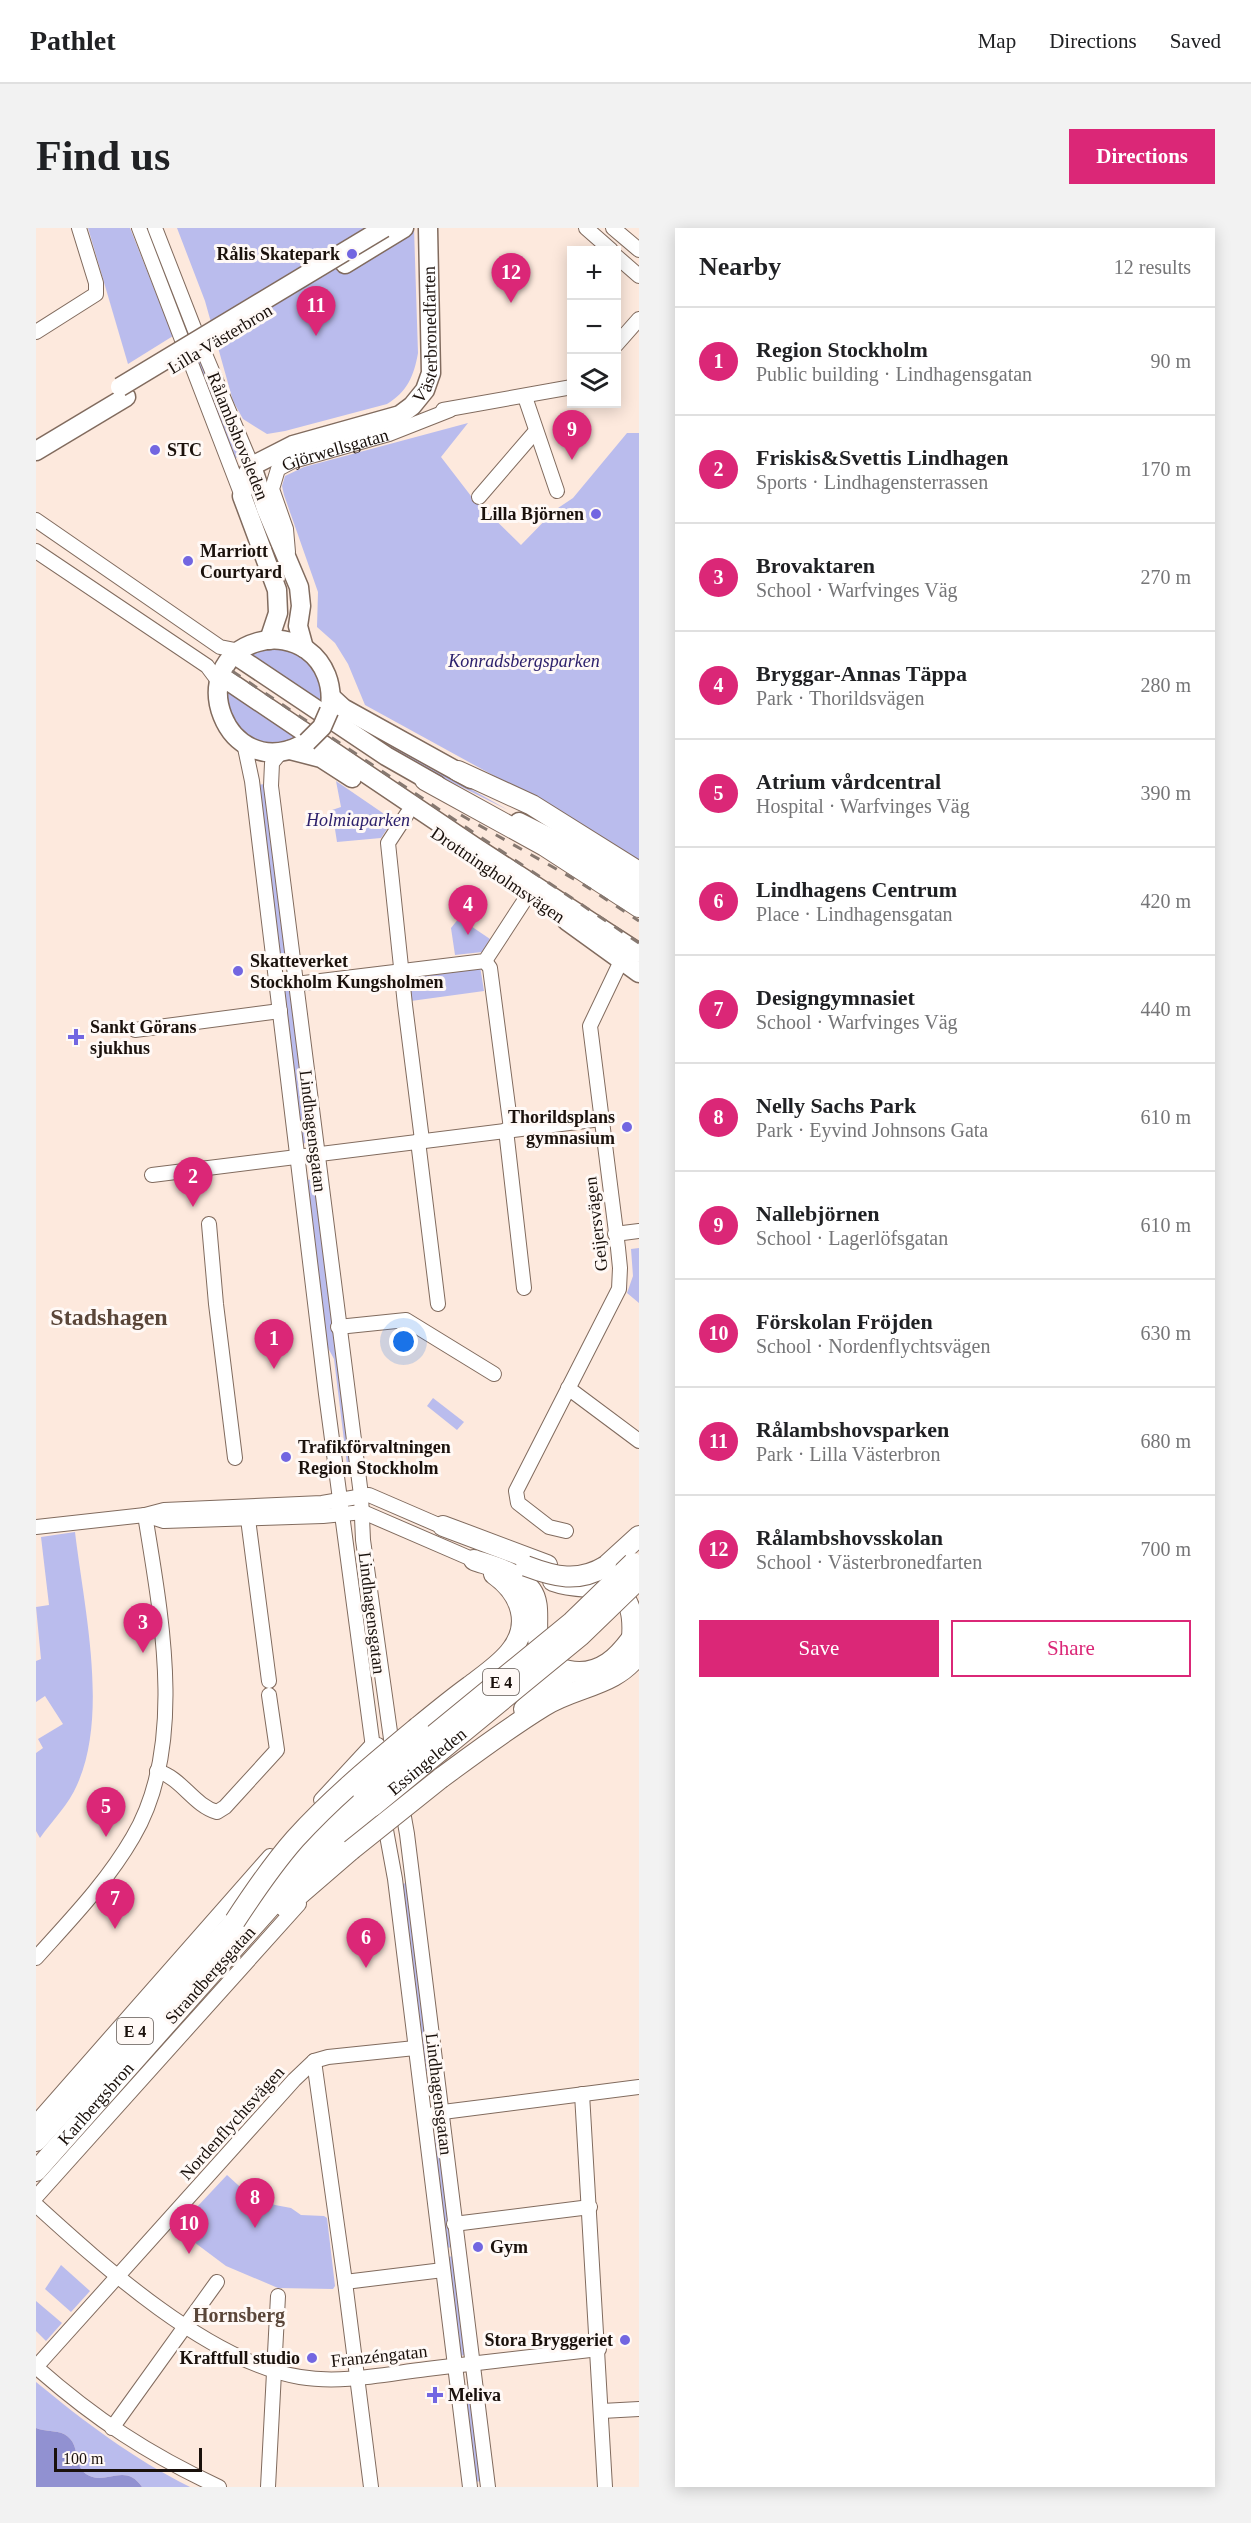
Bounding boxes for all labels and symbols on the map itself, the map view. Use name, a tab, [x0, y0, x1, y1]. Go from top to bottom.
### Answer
place label: Rålis Skatepark	[216, 244, 340, 264]
marker: Rålis Skatepark	[345, 247, 359, 261]
pin: 12	[492, 254, 530, 303]
street label: Västerbronedfarten	[408, 266, 441, 407]
pin: 11	[296, 286, 336, 336]
street label: Lilla Västerbron	[164, 300, 276, 378]
street label: Rålambshovsleden	[203, 369, 273, 503]
pin: 9	[552, 410, 592, 460]
street label: Gjörwellsgatan	[278, 425, 391, 475]
place label: STC	[167, 440, 202, 460]
marker: STC	[148, 443, 162, 457]
place label: Lilla Björnen	[480, 504, 584, 524]
marker: Lilla Björnen	[589, 507, 603, 521]
place label: Marriott Courtyard	[200, 541, 282, 582]
marker: Marriott Courtyard	[181, 554, 195, 568]
park label: Konradsbergsparken	[447, 651, 600, 671]
park label: Holmiaparken	[305, 810, 410, 830]
street label: Drottningholmsvägen	[427, 823, 569, 927]
pin: 4	[448, 886, 488, 935]
place label: Skatteverket Stockholm Kungsholmen	[250, 951, 444, 992]
marker: Skatteverket Stockholm Kungsholmen	[231, 964, 245, 978]
place label: Sankt Görans sjukhus	[90, 1017, 197, 1058]
marker: Sankt Görans sjukhus	[67, 1028, 85, 1046]
street label: Lindhagensgatan	[296, 1069, 330, 1193]
place label: Thorildsplans gymnasium	[508, 1107, 615, 1148]
marker: Thorildsplans gymnasium	[620, 1120, 634, 1134]
pin: 2	[174, 1158, 212, 1207]
street label: Geijersvägen	[580, 1176, 612, 1272]
district label: Stadshagen	[50, 1304, 168, 1330]
pin: 1	[254, 1320, 294, 1369]
your location	[389, 1327, 418, 1356]
place label: Trafikförvaltningen Region Stockholm	[298, 1437, 451, 1478]
marker: Trafikförvaltningen Region Stockholm	[279, 1450, 293, 1464]
street label: Lindhagensgatan	[355, 1551, 389, 1675]
pin: 3	[124, 1604, 162, 1653]
road number: E 4	[483, 1669, 519, 1695]
street label: Essingeleden	[384, 1724, 470, 1799]
pin: 5	[86, 1788, 126, 1837]
pin: 7	[96, 1880, 134, 1929]
pin: 6	[346, 1918, 386, 1968]
street label: Strandbergsgatan	[161, 1922, 259, 2028]
road number: E 4	[117, 2018, 153, 2044]
street label: Lindhagensgatan	[422, 2032, 456, 2156]
street label: Karlbergsbron	[54, 2058, 138, 2149]
street label: Nordenflychtsvägen	[176, 2062, 288, 2184]
pin: 8	[236, 2178, 274, 2228]
pin: 10	[170, 2204, 208, 2254]
place label: Gym	[490, 2237, 528, 2257]
marker: Gym	[471, 2240, 485, 2254]
district label: Hornsberg	[193, 2304, 285, 2327]
place label: Stora Bryggeriet	[485, 2330, 613, 2350]
marker: Stora Bryggeriet	[618, 2333, 632, 2347]
street label: Franzéngatan	[330, 2341, 428, 2371]
place label: Kraftfull studio	[179, 2348, 300, 2368]
marker: Kraftfull studio	[305, 2351, 319, 2365]
place label: Meliva	[448, 2385, 501, 2405]
marker: Meliva	[426, 2386, 444, 2404]
scale bar	[54, 2445, 202, 2472]

